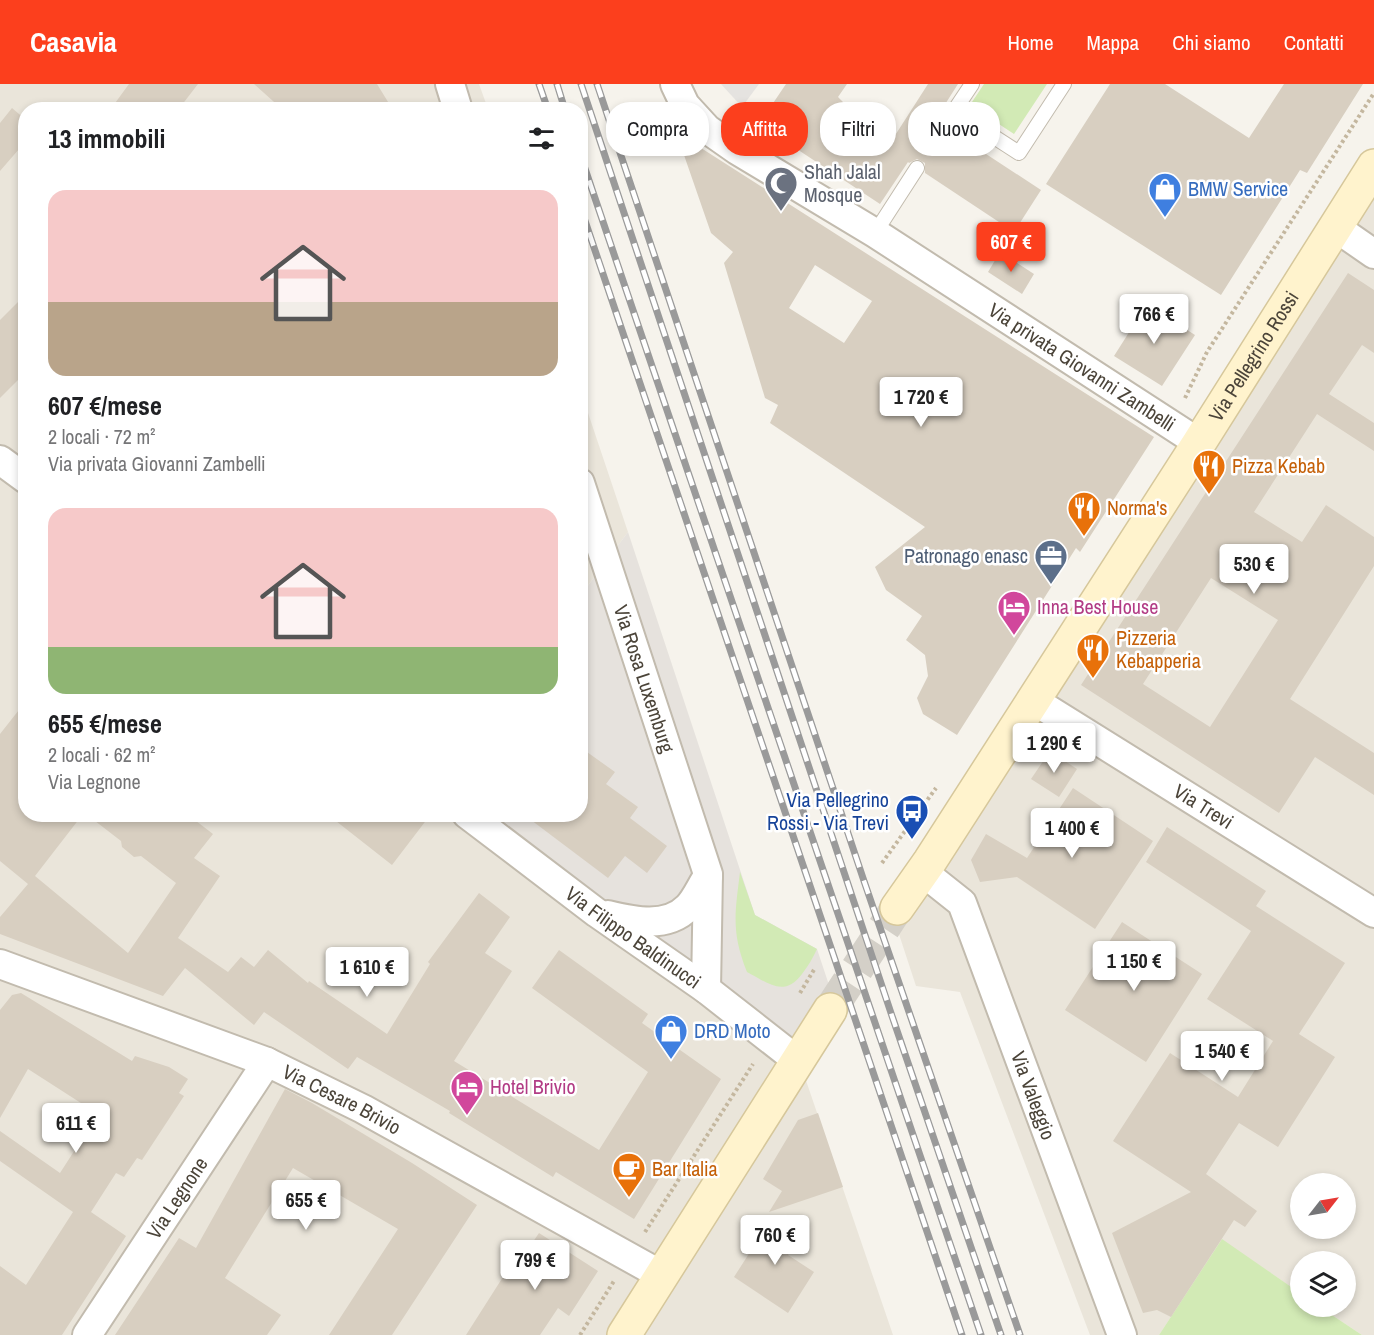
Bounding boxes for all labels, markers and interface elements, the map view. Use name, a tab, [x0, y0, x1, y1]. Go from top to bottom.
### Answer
text: Casavia	[30, 23, 117, 61]
text: Home	[1008, 28, 1054, 57]
text: Mappa	[1087, 28, 1139, 57]
text: Chi siamo	[1172, 28, 1251, 57]
text: Contatti	[1284, 28, 1344, 57]
chip: Compra	[606, 102, 709, 156]
chip: Affitta	[721, 102, 808, 156]
chip: Filtri	[820, 102, 896, 156]
chip: Nuovo	[908, 102, 1000, 156]
text: 13 immobili	[48, 121, 165, 156]
icon: filters	[525, 122, 558, 155]
place label: Shah Jalal Mosque	[804, 158, 881, 208]
mosque icon: Shah Jalal Mosque	[763, 165, 799, 212]
shop icon: BMW Service	[1147, 171, 1183, 218]
place label: BMW Service	[1188, 175, 1288, 202]
pin: 607 €	[969, 222, 1053, 273]
text: 607 €	[990, 228, 1032, 255]
icon: home	[249, 229, 357, 337]
street label: Via Pellegrino Rossi	[1202, 286, 1305, 426]
pin: 766 €	[1112, 294, 1196, 345]
street label: Via privata Giovanni Zambelli	[983, 296, 1181, 437]
text: 766 €	[1133, 300, 1175, 327]
pin: 1 720 €	[866, 377, 976, 428]
text: 1 720 €	[894, 383, 948, 410]
text: 607 €/mese	[48, 388, 162, 423]
text: 2 locali · 72 m²	[48, 423, 156, 450]
restaurant icon: Pizza Kebab	[1191, 448, 1227, 495]
text: Via privata Giovanni Zambelli	[48, 450, 266, 477]
place label: Pizza Kebab	[1232, 452, 1325, 479]
restaurant icon: Norma's	[1066, 490, 1102, 537]
place label: Norma's	[1107, 494, 1168, 521]
office icon: Patronago enasc	[1033, 538, 1069, 585]
place label: Patronago enasc	[904, 542, 1028, 569]
pin: 530 €	[1212, 544, 1296, 595]
icon: home	[249, 547, 357, 655]
text: 530 €	[1233, 550, 1275, 577]
hotel icon: Inna Best House	[996, 589, 1032, 636]
place label: Inna Best House	[1037, 593, 1158, 620]
street label: Via Rosa Luxemburg	[608, 601, 681, 756]
place label: Pizzeria Kebapperia	[1116, 624, 1201, 674]
restaurant icon: Pizzeria Kebapperia	[1075, 632, 1111, 679]
text: 655 €/mese	[48, 706, 162, 741]
pin: 1 290 €	[999, 723, 1109, 774]
text: 1 290 €	[1027, 729, 1081, 756]
text: 2 locali · 62 m²	[48, 741, 156, 768]
text: Via Legnone	[48, 768, 141, 795]
street label: Via Trevi	[1169, 777, 1239, 835]
place label: Via Pellegrino Rossi - Via Trevi	[767, 786, 889, 836]
bus stop icon: Via Pellegrino Rossi - Via Trevi	[894, 793, 930, 840]
pin: 1 400 €	[1017, 808, 1127, 859]
text: 1 400 €	[1045, 814, 1099, 841]
street label: Via Filippo Baldinucci	[560, 880, 707, 994]
pin: 1 150 €	[1079, 941, 1189, 992]
pin: 1 610 €	[312, 947, 422, 998]
text: 1 150 €	[1107, 947, 1161, 974]
text: 1 610 €	[340, 953, 394, 980]
shop icon: DRD Moto	[653, 1013, 689, 1060]
place label: DRD Moto	[694, 1017, 771, 1044]
pin: 1 540 €	[1167, 1031, 1277, 1082]
text: 1 540 €	[1195, 1037, 1249, 1064]
street label: Via Valeggio	[1005, 1047, 1062, 1143]
street label: Via Cesare Brivio	[278, 1058, 406, 1140]
hotel icon: Hotel Brivio	[449, 1069, 485, 1116]
place label: Hotel Brivio	[490, 1073, 576, 1100]
pin: 611 €	[34, 1103, 118, 1154]
text: 611 €	[56, 1109, 96, 1136]
cafe icon: Bar Italia	[611, 1151, 647, 1198]
street label: Via Legnone	[140, 1152, 214, 1244]
place label: Bar Italia	[652, 1155, 718, 1182]
north arrow	[1290, 1173, 1356, 1239]
map controls	[1290, 1173, 1356, 1317]
pin: 655 €	[264, 1180, 348, 1231]
text: 655 €	[285, 1186, 327, 1213]
pin: 760 €	[733, 1215, 817, 1266]
text: 760 €	[754, 1221, 796, 1248]
pin: 799 €	[493, 1240, 577, 1291]
text: 799 €	[514, 1246, 556, 1273]
button: layers	[1290, 1251, 1356, 1317]

